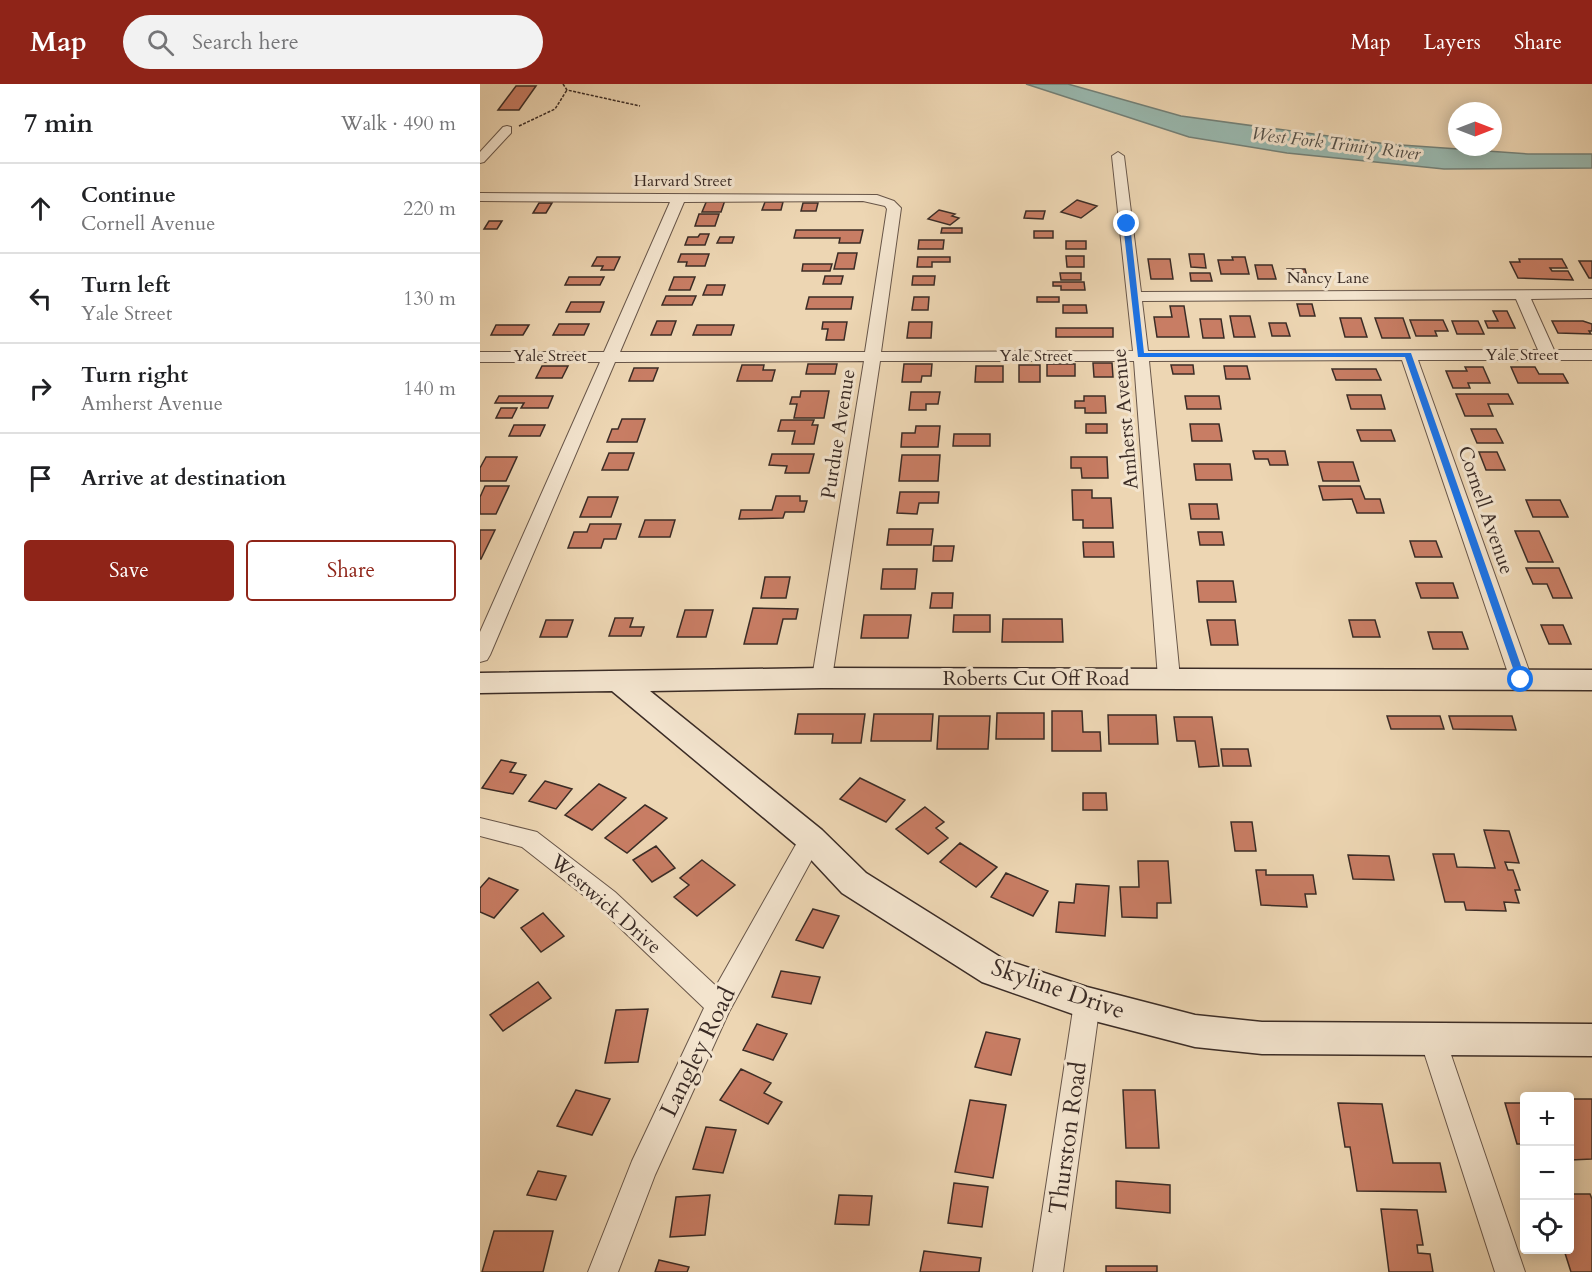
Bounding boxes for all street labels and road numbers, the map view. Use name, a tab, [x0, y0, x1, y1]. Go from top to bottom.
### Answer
street label: Harvard Street	[634, 170, 732, 192]
street label: Nancy Lane	[1287, 267, 1369, 289]
street label: Yale Street	[1486, 344, 1558, 366]
street label: Yale Street	[514, 345, 586, 367]
street label: Yale Street	[1000, 345, 1072, 367]
street label: Amherst Avenue	[1105, 347, 1145, 491]
street label: Purdue Avenue	[814, 367, 862, 501]
street label: Cornell Avenue	[1451, 442, 1521, 578]
street label: Roberts Cut Off Road	[943, 665, 1130, 692]
street label: Westwick Drive	[544, 847, 667, 960]
street label: Skyline Drive	[987, 951, 1129, 1027]
street label: Langley Road	[652, 981, 744, 1123]
street label: Thurston Road	[1041, 1059, 1095, 1217]

